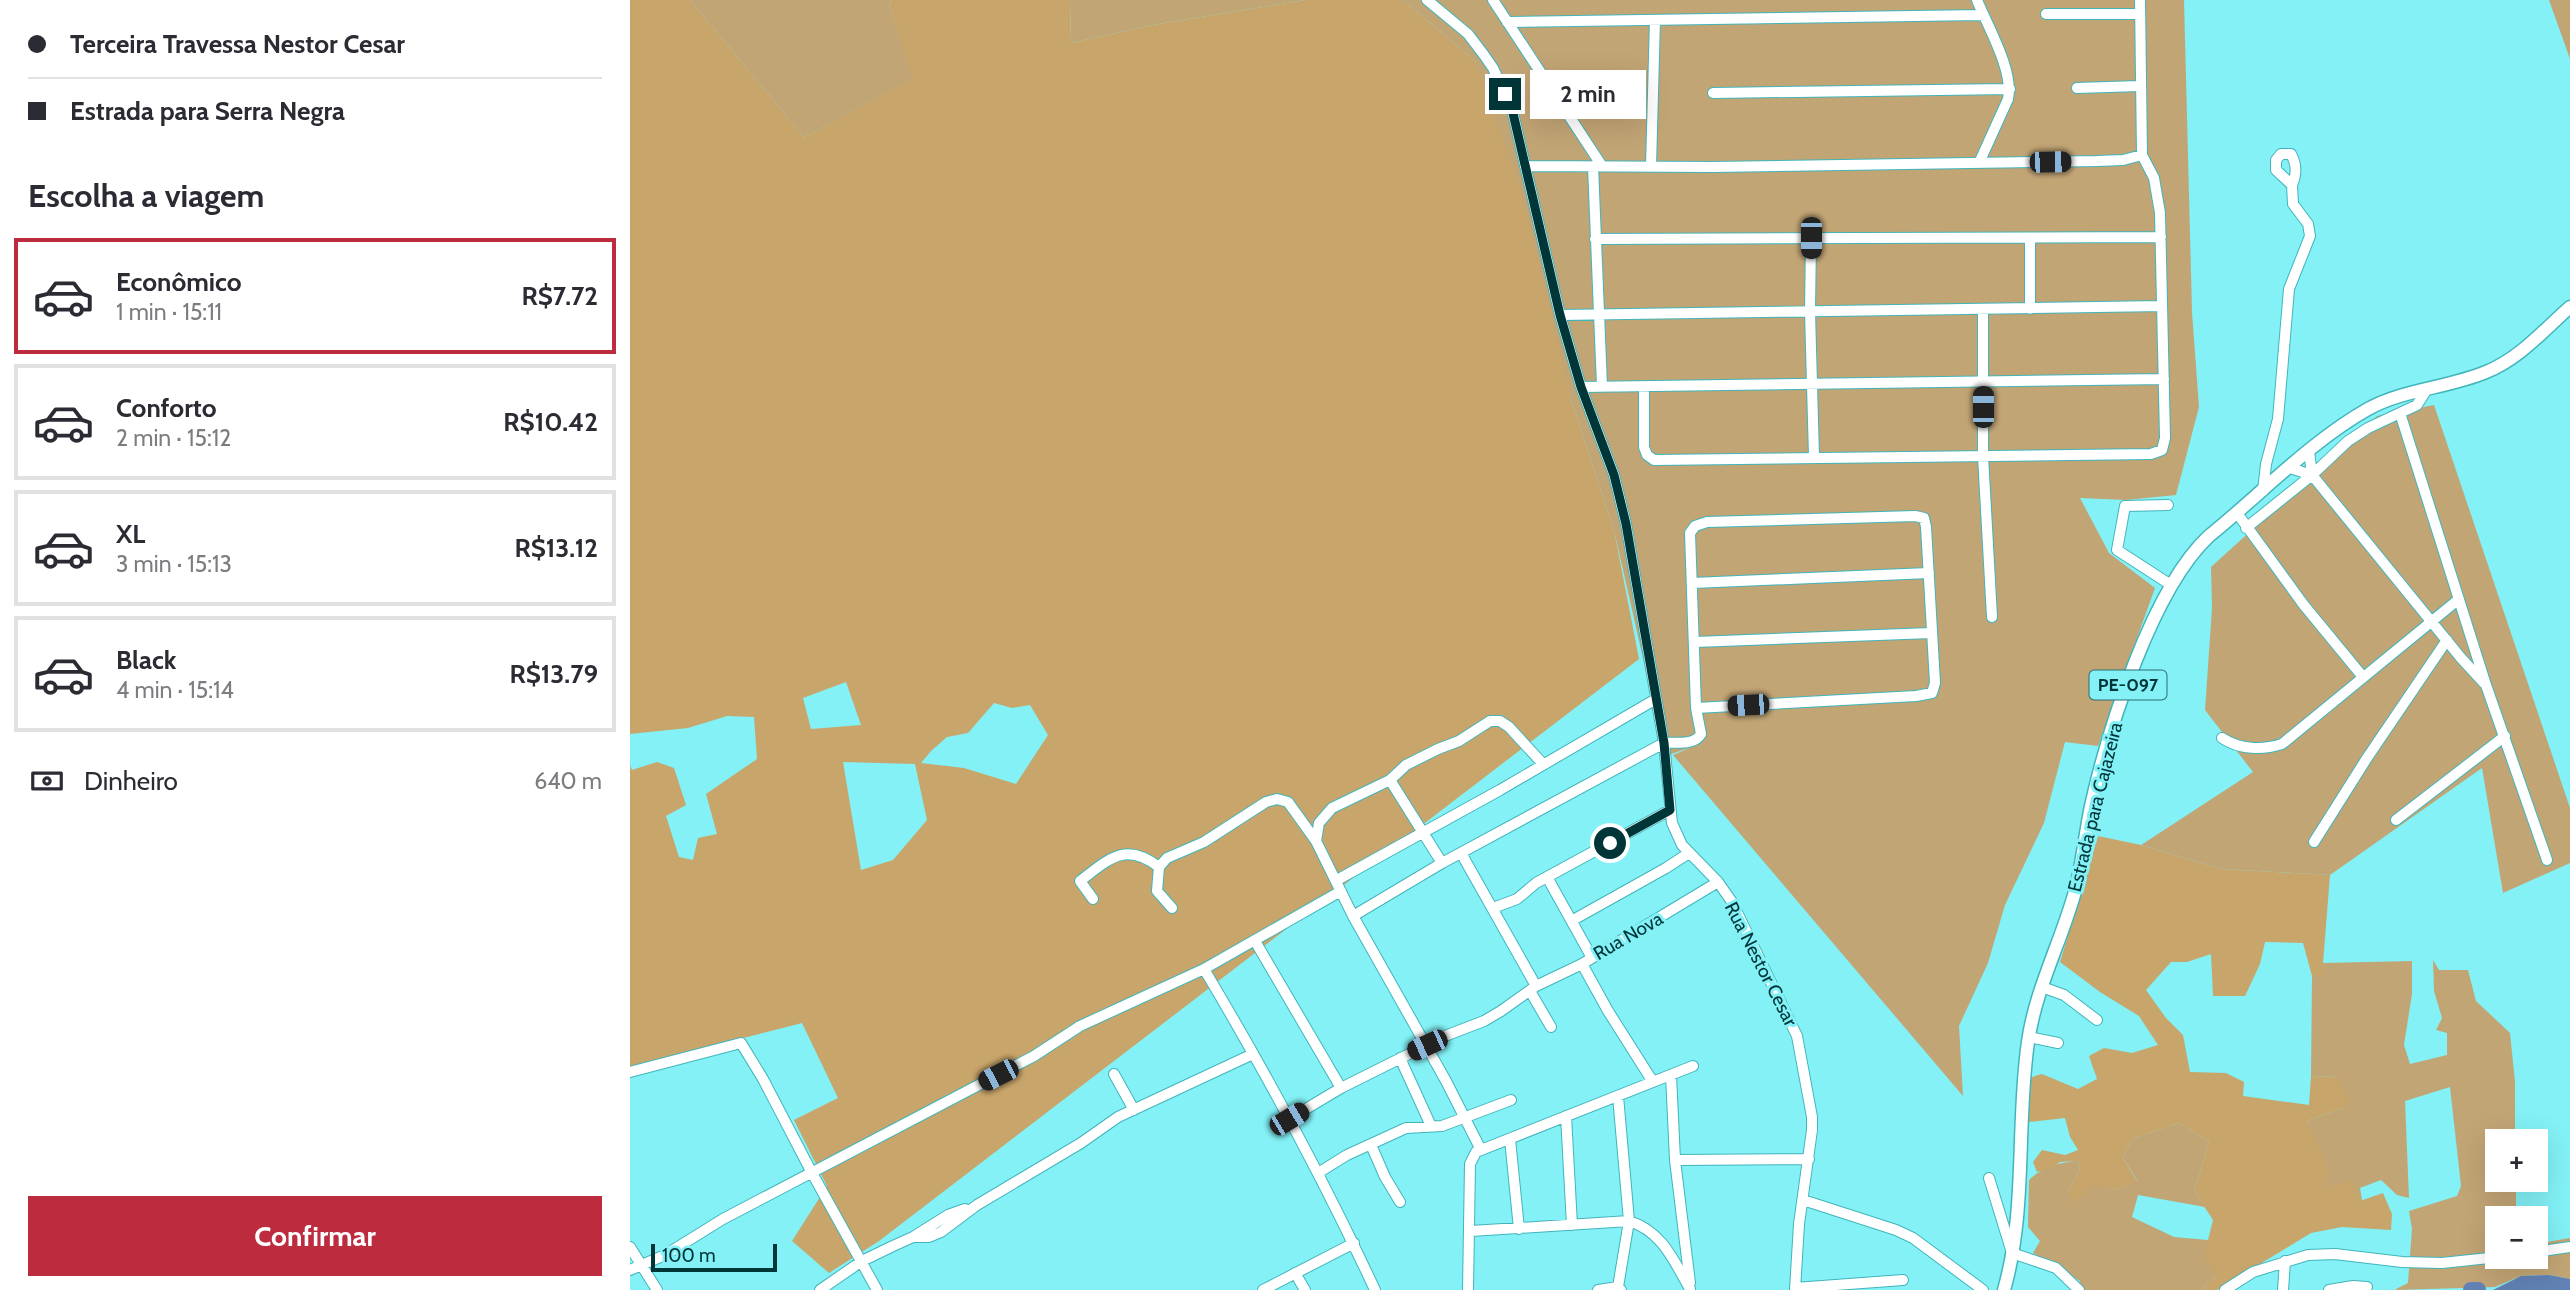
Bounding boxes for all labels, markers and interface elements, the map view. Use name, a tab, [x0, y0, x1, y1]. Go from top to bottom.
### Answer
text: Terceira Travessa Nestor Cesar	[70, 28, 405, 60]
callout: 2 min	[1530, 70, 1645, 119]
route end	[1489, 78, 1521, 110]
text: 2 min	[1560, 80, 1616, 108]
text: Estrada para Serra Negra	[70, 95, 345, 127]
car	[2029, 151, 2072, 173]
text: Escolha a viagem	[28, 176, 264, 215]
car	[1801, 217, 1822, 259]
icon: car	[32, 265, 95, 328]
text: Econômico	[116, 266, 242, 298]
text: R$7.72	[522, 280, 598, 312]
text: 1 min · 15:11	[116, 298, 222, 326]
car	[1973, 386, 1994, 428]
icon: car	[32, 391, 95, 454]
text: Conforto	[116, 392, 217, 424]
text: R$10.42	[503, 406, 598, 438]
text: 2 min · 15:12	[116, 424, 231, 452]
icon: car	[32, 517, 95, 580]
text: XL	[116, 518, 145, 550]
text: R$13.12	[514, 532, 598, 564]
text: 3 min · 15:13	[116, 550, 232, 578]
icon: car	[32, 643, 95, 706]
text: Black	[116, 644, 176, 676]
text: R$13.79	[509, 658, 598, 690]
road number: PE-097	[2090, 670, 2166, 700]
text: 4 min · 15:14	[116, 676, 234, 704]
car	[1727, 693, 1770, 717]
street label: Estrada para Cajazeira	[2063, 720, 2127, 894]
icon: cash	[28, 762, 66, 800]
text: Dinheiro	[84, 765, 178, 797]
text: 640 m	[534, 767, 602, 795]
route start	[1594, 827, 1626, 859]
street label: Rua Nestor Cesar	[1720, 898, 1802, 1030]
street label: Rua Nova	[1589, 907, 1667, 965]
car	[1404, 1027, 1451, 1063]
car	[975, 1056, 1022, 1094]
car	[1266, 1099, 1313, 1139]
map controls	[2485, 1129, 2548, 1269]
button: +	[2485, 1129, 2548, 1192]
button: Confirmar	[28, 1196, 602, 1276]
button: −	[2485, 1206, 2548, 1269]
scale bar	[651, 1241, 777, 1273]
text: 100 m	[662, 1244, 716, 1267]

